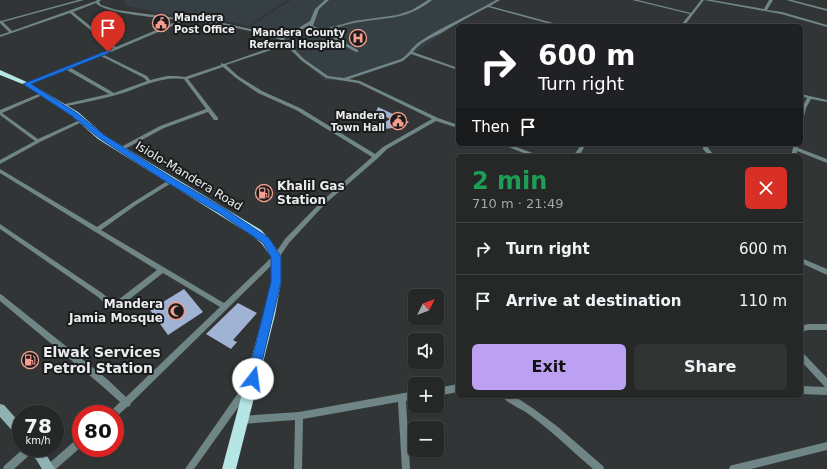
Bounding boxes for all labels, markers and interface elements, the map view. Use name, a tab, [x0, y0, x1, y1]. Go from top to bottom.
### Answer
pin	[91, 11, 125, 52]
place label: Mandera Post Office	[174, 12, 235, 35]
public building icon: Mandera Post Office	[151, 13, 171, 33]
icon: arrive	[97, 17, 119, 39]
place label: Mandera County Referral Hospital	[249, 27, 345, 50]
hospital icon: Mandera County Referral Hospital	[348, 28, 368, 48]
text: 600 m	[538, 39, 635, 72]
icon: right	[472, 40, 524, 92]
text: Turn right	[538, 73, 624, 94]
place label: Mandera Town Hall	[331, 110, 385, 133]
public building icon: Mandera Town Hall	[388, 111, 408, 131]
icon: arrive	[517, 116, 539, 138]
text: Then	[472, 118, 509, 136]
street label: Isiolo-Mandera Road	[133, 139, 245, 213]
text: 2 min	[472, 167, 547, 195]
button: close	[745, 167, 787, 209]
place label: Khalil Gas Station	[277, 179, 345, 207]
fuel station icon: Khalil Gas Station	[254, 183, 274, 203]
text: 710 m · 21:49	[472, 196, 563, 211]
icon: right	[472, 238, 494, 260]
text: Turn right	[506, 240, 590, 258]
text: 600 m	[739, 240, 787, 258]
north arrow	[408, 289, 444, 325]
map controls	[408, 289, 444, 457]
icon: arrive	[472, 290, 494, 312]
text: Arrive at destination	[506, 292, 681, 310]
text: 110 m	[739, 292, 787, 310]
place label: Mandera Jamia Mosque	[68, 297, 163, 325]
mosque icon: Mandera Jamia Mosque	[166, 301, 186, 321]
button: sound	[408, 333, 444, 369]
place label: Elwak Services Petrol Station	[43, 344, 160, 376]
button: Exit	[472, 344, 626, 390]
button: Share	[634, 344, 787, 390]
fuel station icon: Elwak Services Petrol Station	[20, 350, 40, 370]
position arrow	[232, 358, 274, 400]
button: +	[408, 377, 444, 413]
speed limit sign: 80	[72, 405, 124, 457]
text: 78	[24, 414, 52, 438]
button: −	[408, 421, 444, 457]
text: km/h	[25, 435, 51, 446]

